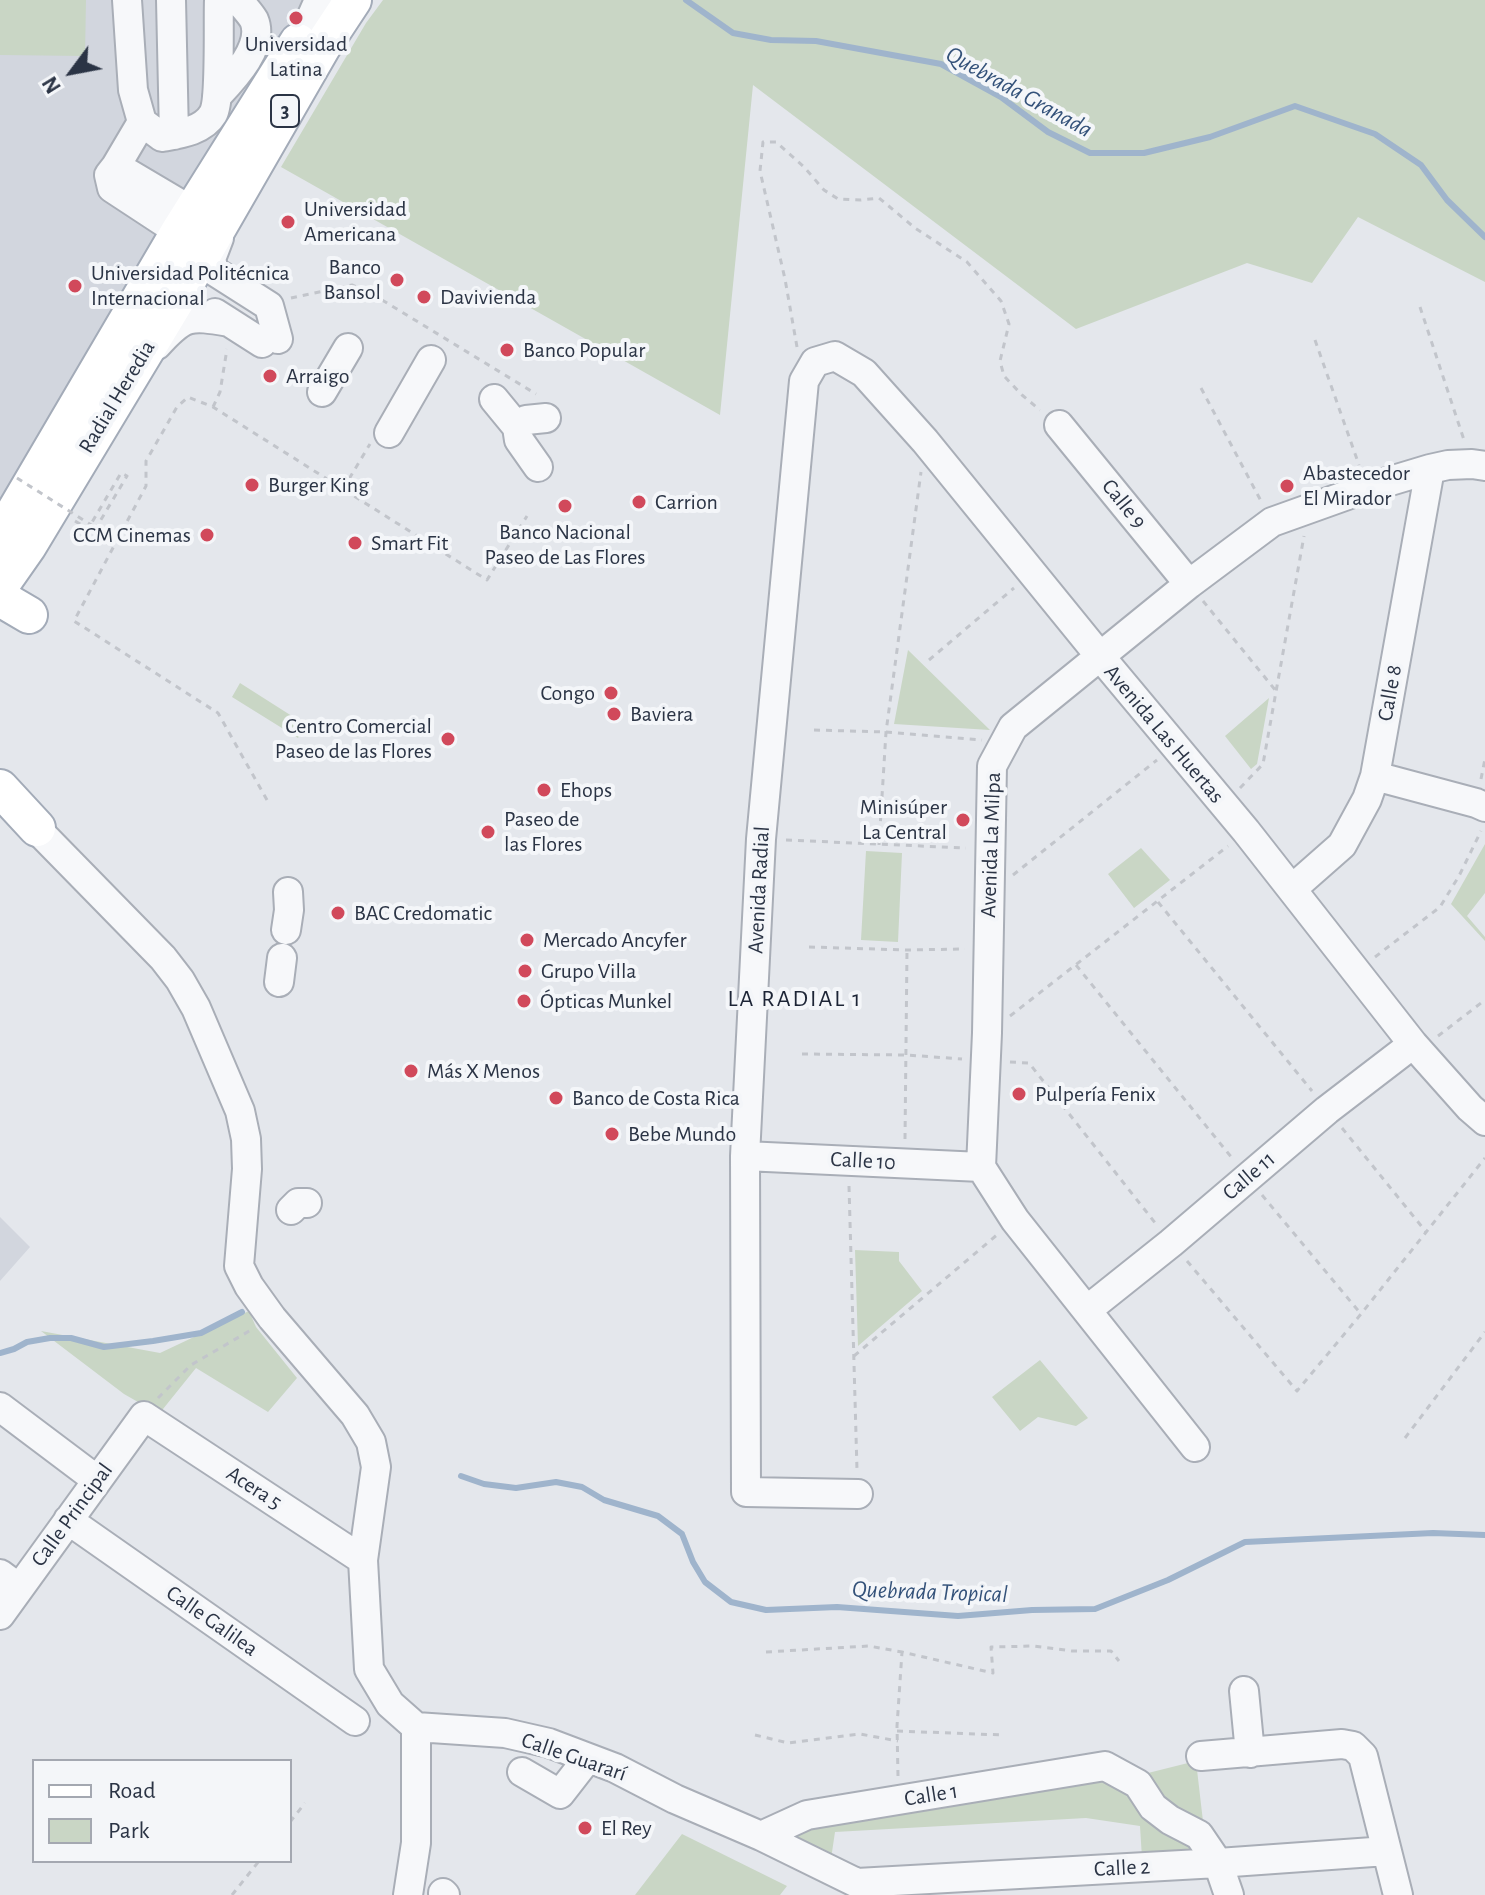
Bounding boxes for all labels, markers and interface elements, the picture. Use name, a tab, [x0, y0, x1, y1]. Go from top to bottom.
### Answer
marker: Universidad Latina	[287, 9, 305, 27]
place label: Universidad Latina	[245, 31, 347, 82]
north arrow	[32, 32, 112, 112]
water label: Quebrada Granada	[941, 40, 1097, 144]
text: N	[38, 72, 65, 97]
road number: 3	[271, 95, 299, 127]
place label: Universidad Americana	[304, 196, 407, 248]
marker: Universidad Americana	[279, 213, 297, 231]
place label: Banco Bansol	[324, 254, 381, 306]
place label: Universidad Politécnica Internacional	[91, 260, 290, 312]
marker: Banco Bansol	[388, 271, 406, 289]
marker: Universidad Politécnica Internacional	[66, 277, 84, 295]
place label: Davivienda	[440, 284, 536, 310]
marker: Davivienda	[415, 288, 433, 306]
street label: Radial Heredia	[73, 336, 161, 458]
place label: Banco Popular	[523, 337, 645, 363]
marker: Banco Popular	[498, 341, 516, 359]
place label: Arraigo	[286, 363, 349, 389]
marker: Arraigo	[261, 367, 279, 385]
place label: Abastecedor El Mirador	[1303, 460, 1410, 512]
place label: Burger King	[268, 472, 369, 498]
street label: Calle 9	[1096, 474, 1152, 534]
marker: Burger King	[243, 476, 261, 494]
marker: Abastecedor El Mirador	[1278, 477, 1296, 495]
place label: Carrion	[655, 489, 718, 515]
marker: Carrion	[630, 493, 648, 511]
marker: Banco Nacional Paseo de Las Flores	[556, 497, 574, 515]
place label: Banco Nacional Paseo de Las Flores	[485, 519, 645, 570]
place label: CCM Cinemas	[73, 522, 191, 548]
marker: CCM Cinemas	[198, 526, 216, 544]
place label: Smart Fit	[371, 530, 448, 556]
marker: Smart Fit	[346, 534, 364, 552]
street label: Avenida Las Huertas	[1098, 659, 1230, 809]
street label: Calle 8	[1372, 663, 1408, 723]
place label: Congo	[541, 680, 595, 706]
marker: Congo	[602, 684, 620, 702]
place label: Baviera	[630, 701, 694, 727]
marker: Baviera	[605, 705, 623, 723]
place label: Centro Comercial Paseo de las Flores	[275, 713, 432, 764]
marker: Centro Comercial Paseo de las Flores	[439, 730, 457, 748]
street label: Avenida La Milpa	[975, 772, 1007, 918]
place label: Ehops	[560, 777, 612, 803]
marker: Ehops	[535, 781, 553, 799]
place label: Minisúper La Central	[860, 794, 947, 846]
place label: Paseo de las Flores	[504, 806, 582, 858]
marker: Minisúper La Central	[954, 811, 972, 829]
marker: Paseo de las Flores	[479, 823, 497, 841]
street label: Avenida Radial	[742, 826, 776, 954]
place label: BAC Credomatic	[354, 900, 492, 926]
marker: BAC Credomatic	[329, 904, 347, 922]
place label: Mercado Ancyfer	[543, 927, 687, 953]
marker: Mercado Ancyfer	[518, 931, 536, 949]
place label: Grupo Villa	[541, 958, 636, 984]
marker: Grupo Villa	[516, 962, 534, 980]
district label: LA RADIAL 1	[727, 985, 863, 1013]
place label: Ópticas Munkel	[540, 988, 672, 1014]
marker: Ópticas Munkel	[515, 992, 533, 1010]
place label: Más X Menos	[427, 1058, 540, 1084]
marker: Más X Menos	[402, 1062, 420, 1080]
place label: Pulpería Fenix	[1035, 1081, 1155, 1107]
place label: Banco de Costa Rica	[572, 1085, 740, 1111]
marker: Pulpería Fenix	[1010, 1085, 1028, 1103]
marker: Banco de Costa Rica	[547, 1089, 565, 1107]
place label: Bebe Mundo	[628, 1121, 736, 1147]
marker: Bebe Mundo	[603, 1125, 621, 1143]
street label: Calle 10	[830, 1146, 896, 1176]
street label: Calle 11	[1217, 1146, 1281, 1206]
street label: Calle Principal	[26, 1458, 118, 1572]
street label: Acera 5	[221, 1460, 287, 1516]
water label: Quebrada Tropical	[852, 1575, 1008, 1609]
street label: Calle Galilea	[161, 1580, 263, 1662]
street label: Calle Guararí	[518, 1727, 630, 1787]
legend	[32, 1759, 292, 1863]
street label: Calle 1	[902, 1778, 960, 1812]
text: Road	[108, 1779, 156, 1803]
place label: El Rey	[601, 1815, 652, 1841]
text: Park	[108, 1819, 149, 1843]
marker: El Rey	[576, 1819, 594, 1837]
street label: Calle 2	[1093, 1853, 1151, 1883]

